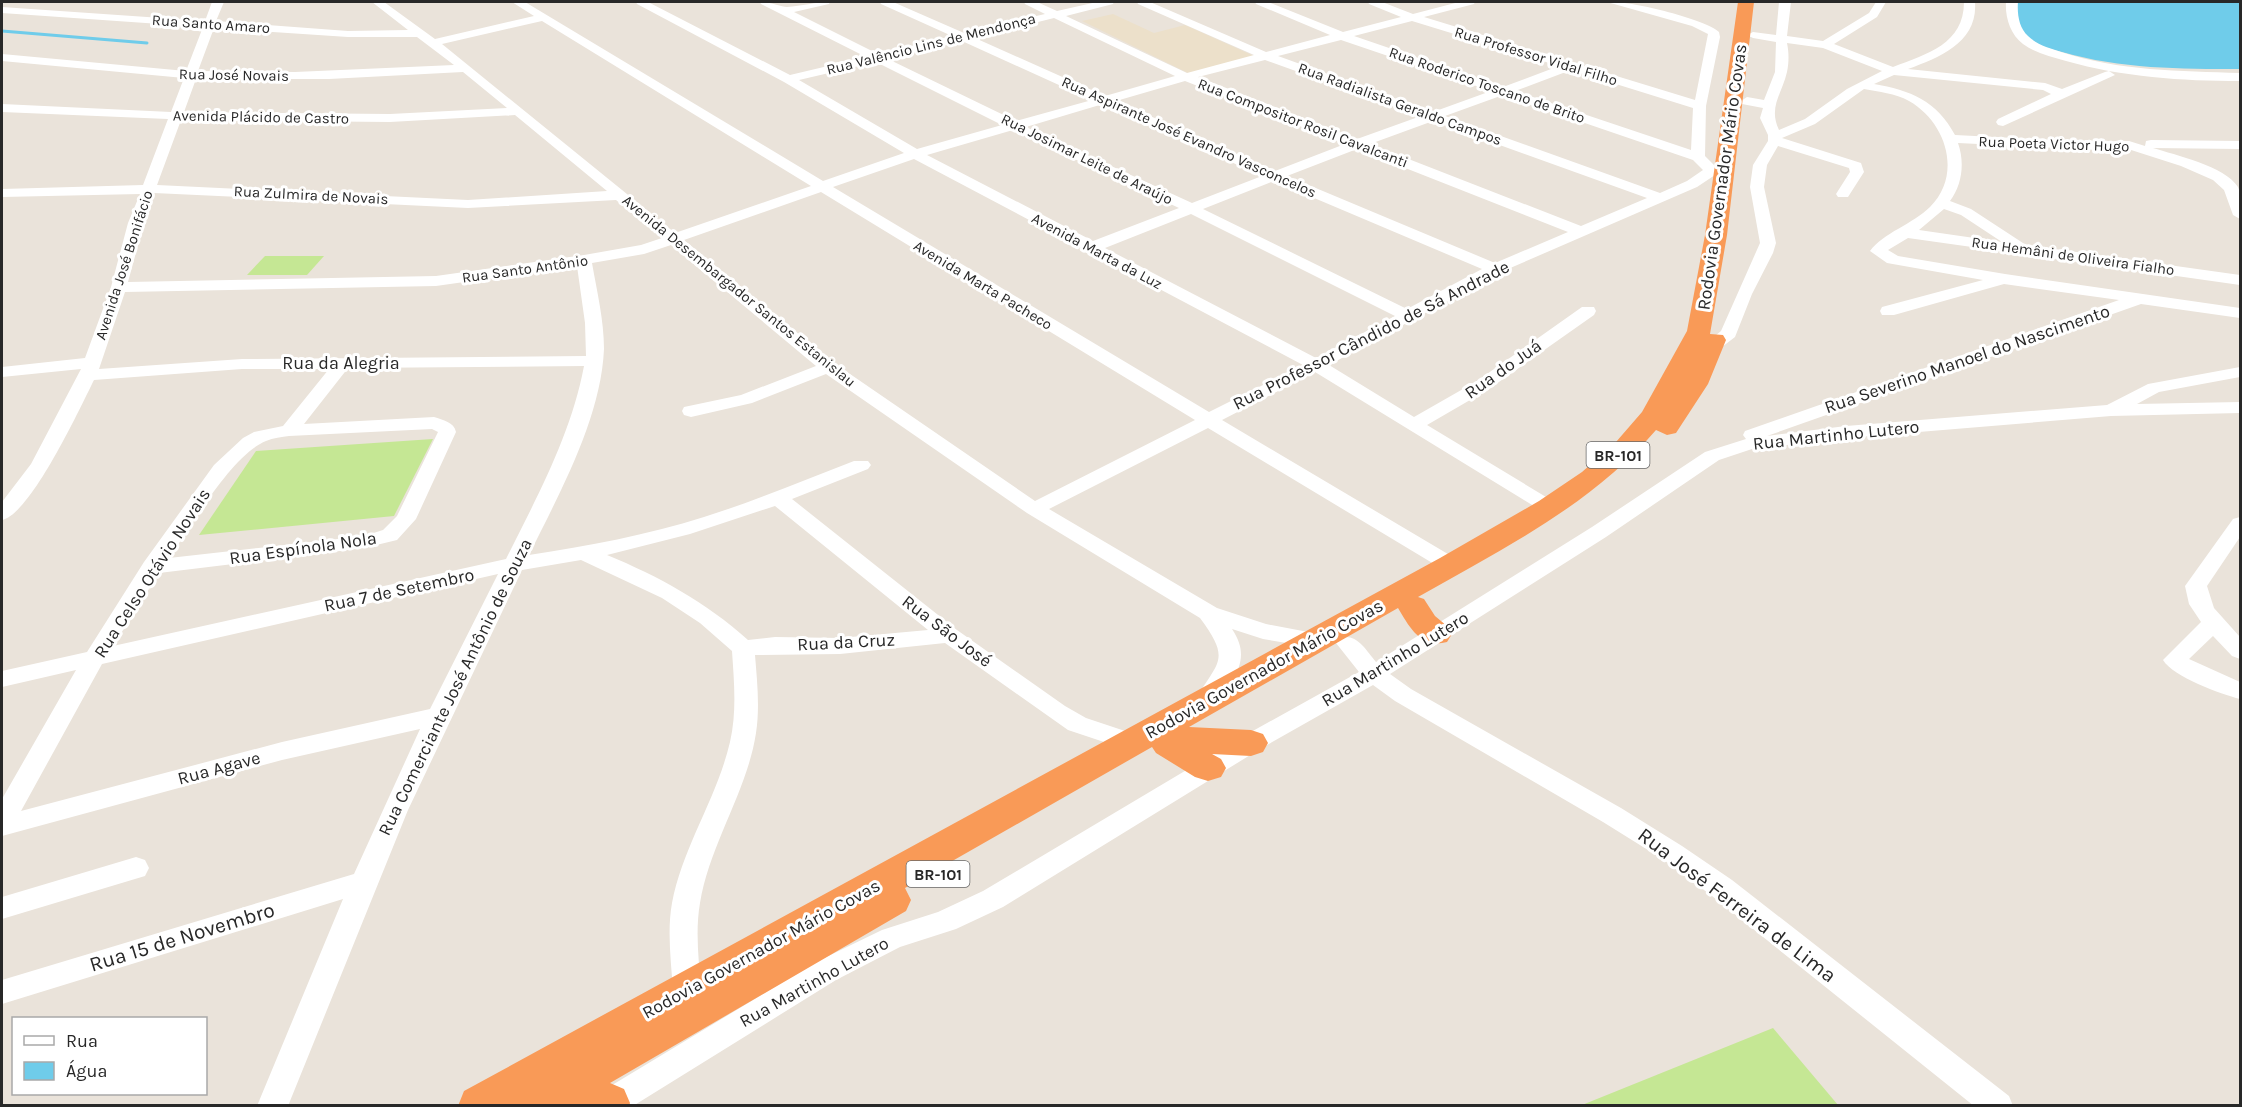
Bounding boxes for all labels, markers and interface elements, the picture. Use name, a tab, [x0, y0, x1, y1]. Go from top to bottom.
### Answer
street label: Rua Valêncio Lins de Mendonça	[825, 9, 1037, 79]
street label: Rua Santo Amaro	[151, 11, 271, 37]
street label: Rua Professor Vidal Filho	[1452, 23, 1620, 89]
street label: Rodovia Governador Mário Covas	[1692, 42, 1752, 312]
street label: Rua Roderico Toscano de Brito	[1387, 43, 1587, 127]
street label: Rua Radialista Geraldo Campos	[1296, 59, 1504, 149]
street label: Rua José Novais	[179, 65, 289, 85]
street label: Rua Aspirante José Evandro Vasconcelos	[1059, 72, 1319, 202]
street label: Rua Compositor Rosil Cavalcanti	[1195, 75, 1411, 171]
street label: Avenida Plácido de Castro	[173, 106, 349, 128]
street label: Rua Josimar Leite de Araújo	[998, 110, 1176, 208]
street label: Rua Poeta Victor Hugo	[1978, 132, 2130, 156]
street label: Rua Zulmira de Novais	[233, 182, 389, 208]
street label: Avenida José Bonifácio	[91, 188, 157, 342]
street label: Avenida Desembargador Santos Estanislau	[619, 191, 859, 391]
street label: Avenida Marta da Luz	[1029, 209, 1165, 293]
street label: Rua Hemâni de Oliveira Fialho	[1970, 233, 2176, 279]
street label: Avenida Marta Pacheco	[910, 236, 1056, 334]
street label: Rua Santo Antônio	[461, 251, 589, 287]
street label: Rua Professor Cândido de Sá Andrade	[1229, 255, 1513, 415]
street label: Rua Severino Manoel do Nascimento	[1821, 300, 2113, 418]
street label: Rua do Juá	[1460, 334, 1546, 404]
street label: Rua da Alegria	[282, 352, 400, 374]
street label: Rua Martinho Lutero	[1752, 415, 1920, 455]
road number: BR-101	[1586, 442, 1650, 468]
street label: Rua Celso Otávio Novais	[89, 484, 215, 662]
street label: Rua Espínola Nola	[228, 527, 378, 569]
street label: Rua Comerciante José Antônio de Souza	[373, 535, 537, 839]
street label: Rua 7 de Setembro	[322, 563, 476, 617]
street label: Rua São José	[898, 590, 996, 672]
street label: Rodovia Governador Mário Covas	[1141, 594, 1387, 744]
street label: Rua Martinho Lutero	[1318, 606, 1472, 712]
street label: Rua da Cruz	[797, 628, 895, 656]
street label: Rua Agave	[175, 746, 263, 790]
street label: Rua José Ferreira de Lima	[1633, 823, 1841, 987]
road number: BR-101	[906, 861, 970, 887]
street label: Rodovia Governador Mário Covas	[638, 874, 884, 1024]
street label: Rua 15 de Novembro	[86, 897, 278, 977]
street label: Rua Martinho Lutero	[735, 932, 893, 1032]
legend	[12, 1017, 207, 1095]
text: Rua	[66, 1030, 98, 1052]
text: Água	[66, 1059, 107, 1082]

